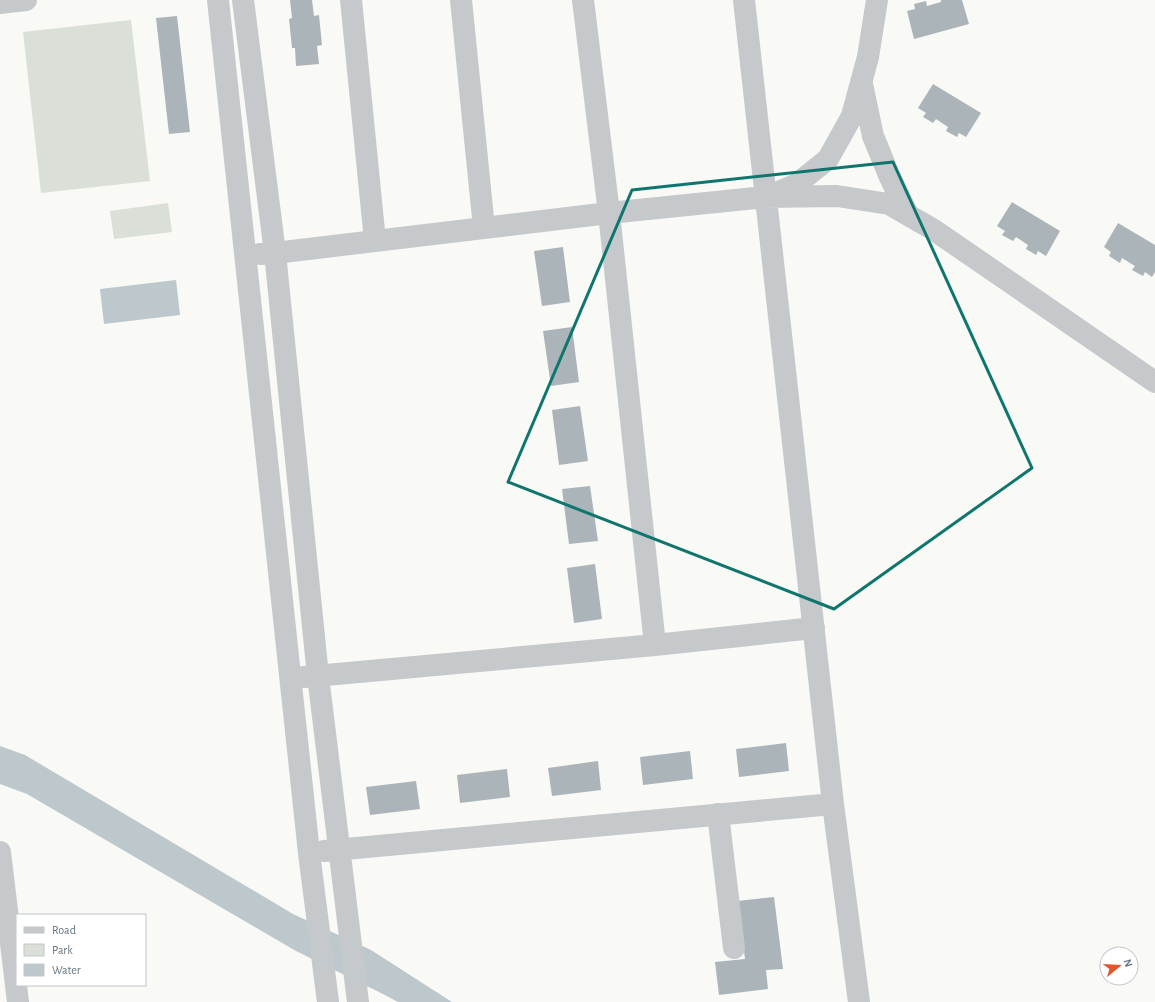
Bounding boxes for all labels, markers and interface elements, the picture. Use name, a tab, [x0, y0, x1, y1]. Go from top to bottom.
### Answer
legend	[16, 914, 146, 986]
text: Road	[52, 924, 76, 936]
text: Park	[52, 944, 73, 956]
north arrow	[1099, 946, 1139, 986]
text: N	[1122, 958, 1134, 968]
text: Water	[52, 964, 81, 976]

